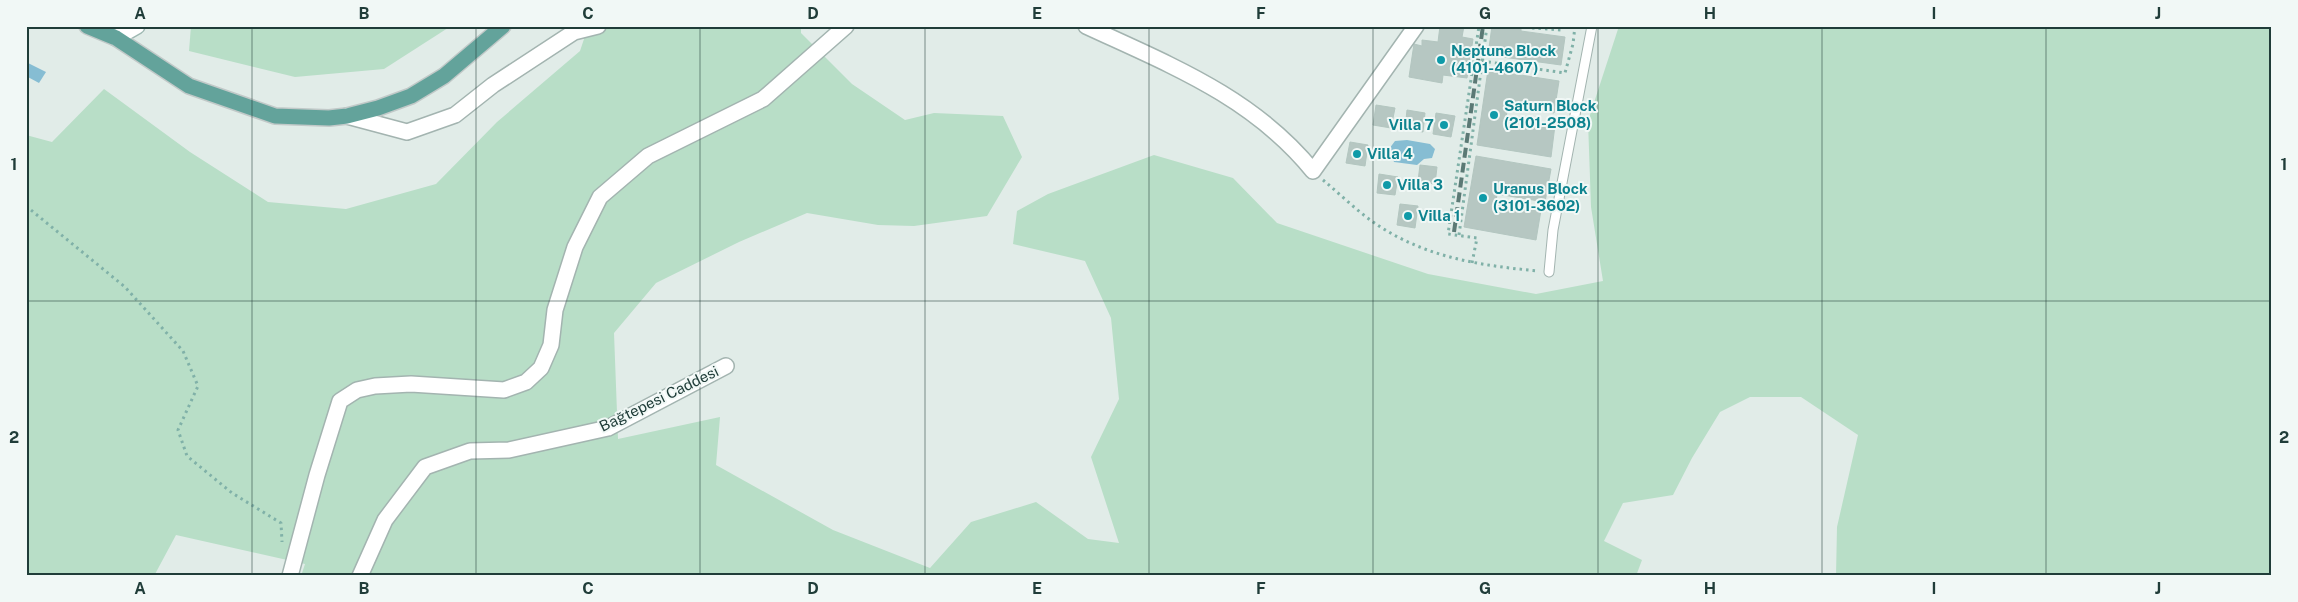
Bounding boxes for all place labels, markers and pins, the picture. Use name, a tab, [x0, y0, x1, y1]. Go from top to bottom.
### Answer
place label: Neptune Block (4101-4607)	[1451, 42, 1557, 76]
marker: Neptune Block (4101-4607)	[1435, 54, 1447, 66]
place label: Saturn Block (2101-2508)	[1504, 97, 1597, 131]
marker: Saturn Block (2101-2508)	[1488, 109, 1500, 121]
place label: Villa 7	[1389, 116, 1434, 133]
marker: Villa 7	[1438, 119, 1450, 131]
place label: Villa 4	[1367, 145, 1413, 162]
marker: Villa 4	[1351, 148, 1363, 160]
place label: Villa 3	[1397, 176, 1443, 193]
marker: Villa 3	[1381, 179, 1393, 191]
place label: Uranus Block (3101-3602)	[1493, 180, 1588, 214]
marker: Uranus Block (3101-3602)	[1477, 192, 1489, 204]
place label: Villa 1	[1418, 207, 1460, 224]
marker: Villa 1	[1402, 210, 1414, 222]

